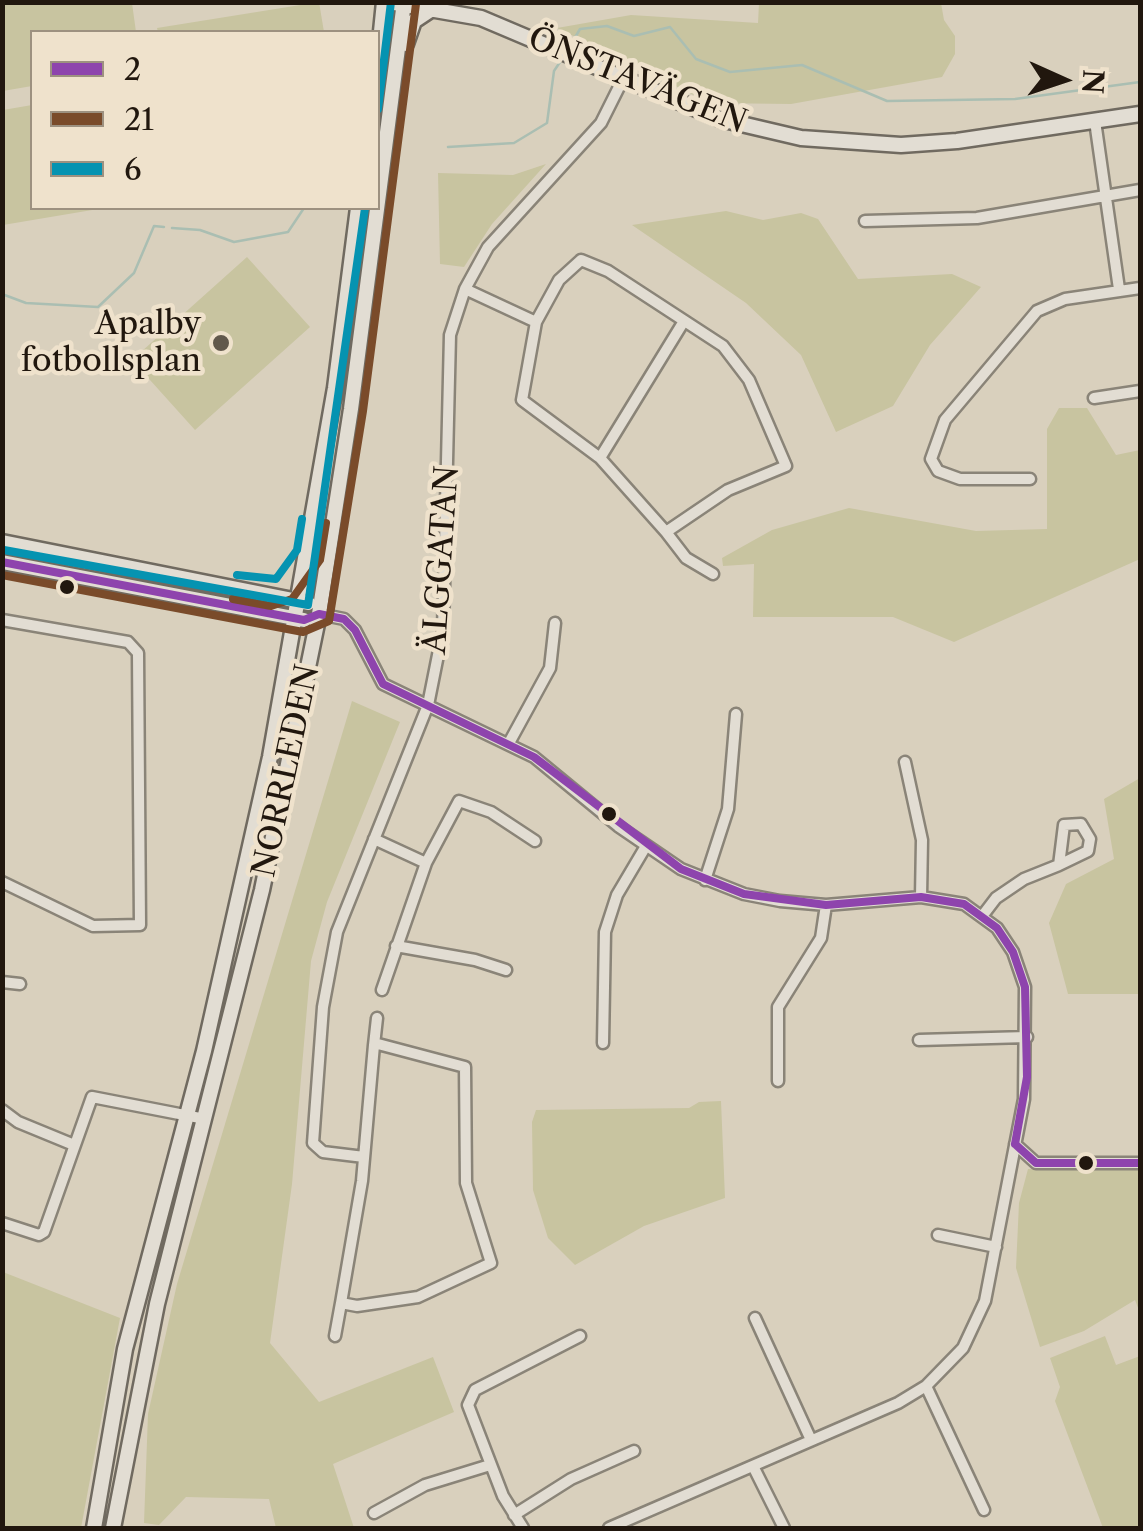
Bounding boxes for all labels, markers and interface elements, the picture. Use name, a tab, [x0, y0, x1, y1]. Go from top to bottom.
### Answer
street label: ÖNSTAVÄGEN	[522, 20, 752, 142]
legend	[30, 30, 380, 210]
north arrow	[1013, 30, 1113, 130]
text: 2	[124, 51, 141, 88]
text: N	[1075, 69, 1111, 95]
text: 21	[124, 101, 154, 138]
text: 6	[124, 151, 142, 188]
place label: Apalby fotbollsplan	[21, 306, 201, 381]
marker: Apalby fotbollsplan	[210, 332, 232, 354]
street label: ÄLGGATAN	[416, 464, 468, 656]
unlabelled marker	[57, 577, 77, 597]
street label: NORRLEDEN	[246, 661, 328, 881]
unlabelled marker	[599, 804, 619, 824]
unlabelled marker	[1076, 1153, 1096, 1173]

